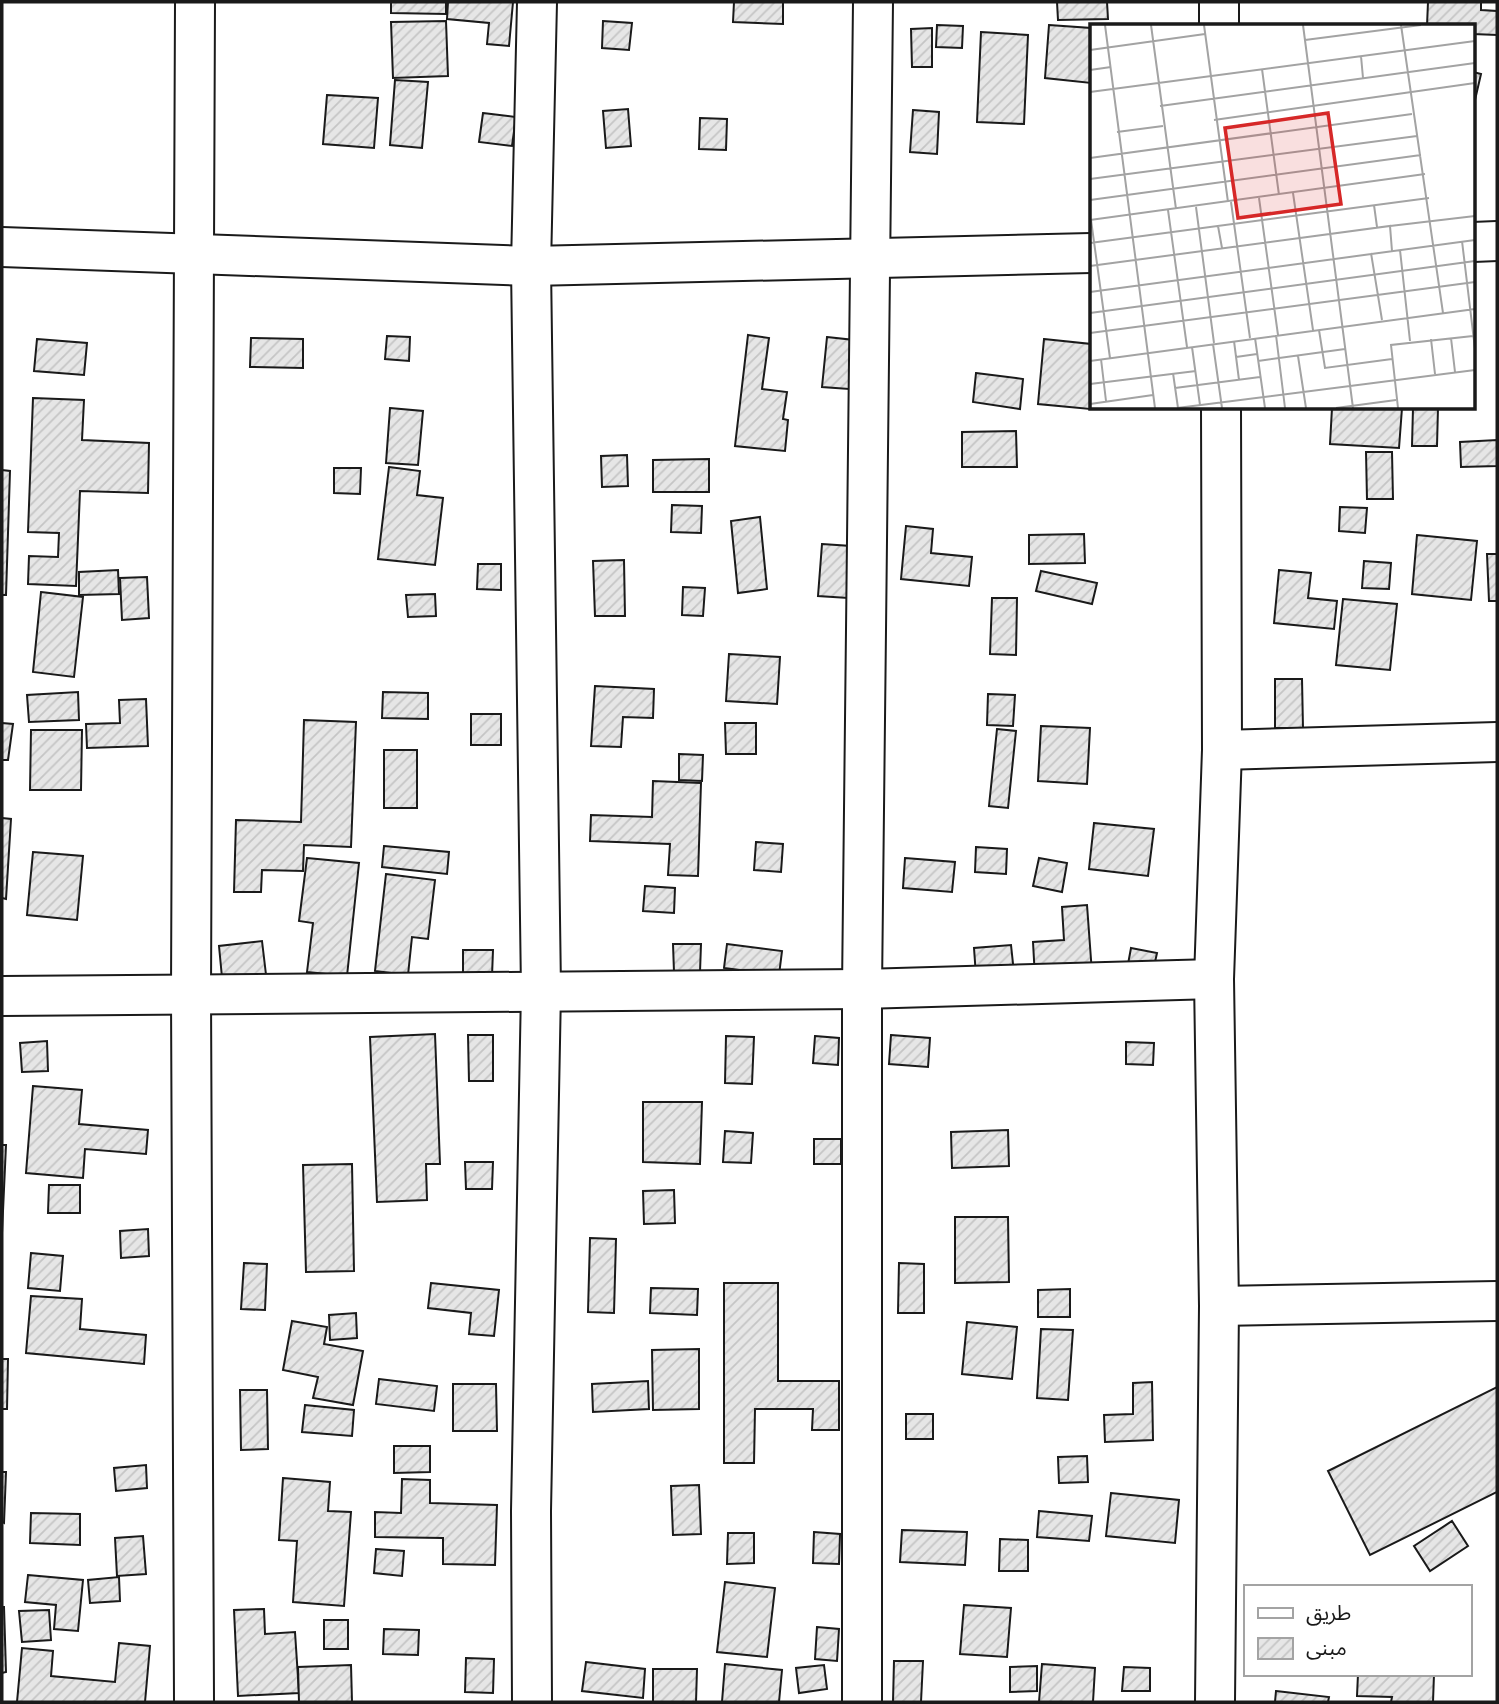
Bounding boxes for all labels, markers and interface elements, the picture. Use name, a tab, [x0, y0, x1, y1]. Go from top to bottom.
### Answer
inset map	[1090, 24, 1474, 410]
legend	[1244, 1585, 1471, 1676]
text: طريق	[1306, 1600, 1351, 1626]
text: مبنى	[1306, 1635, 1347, 1660]

